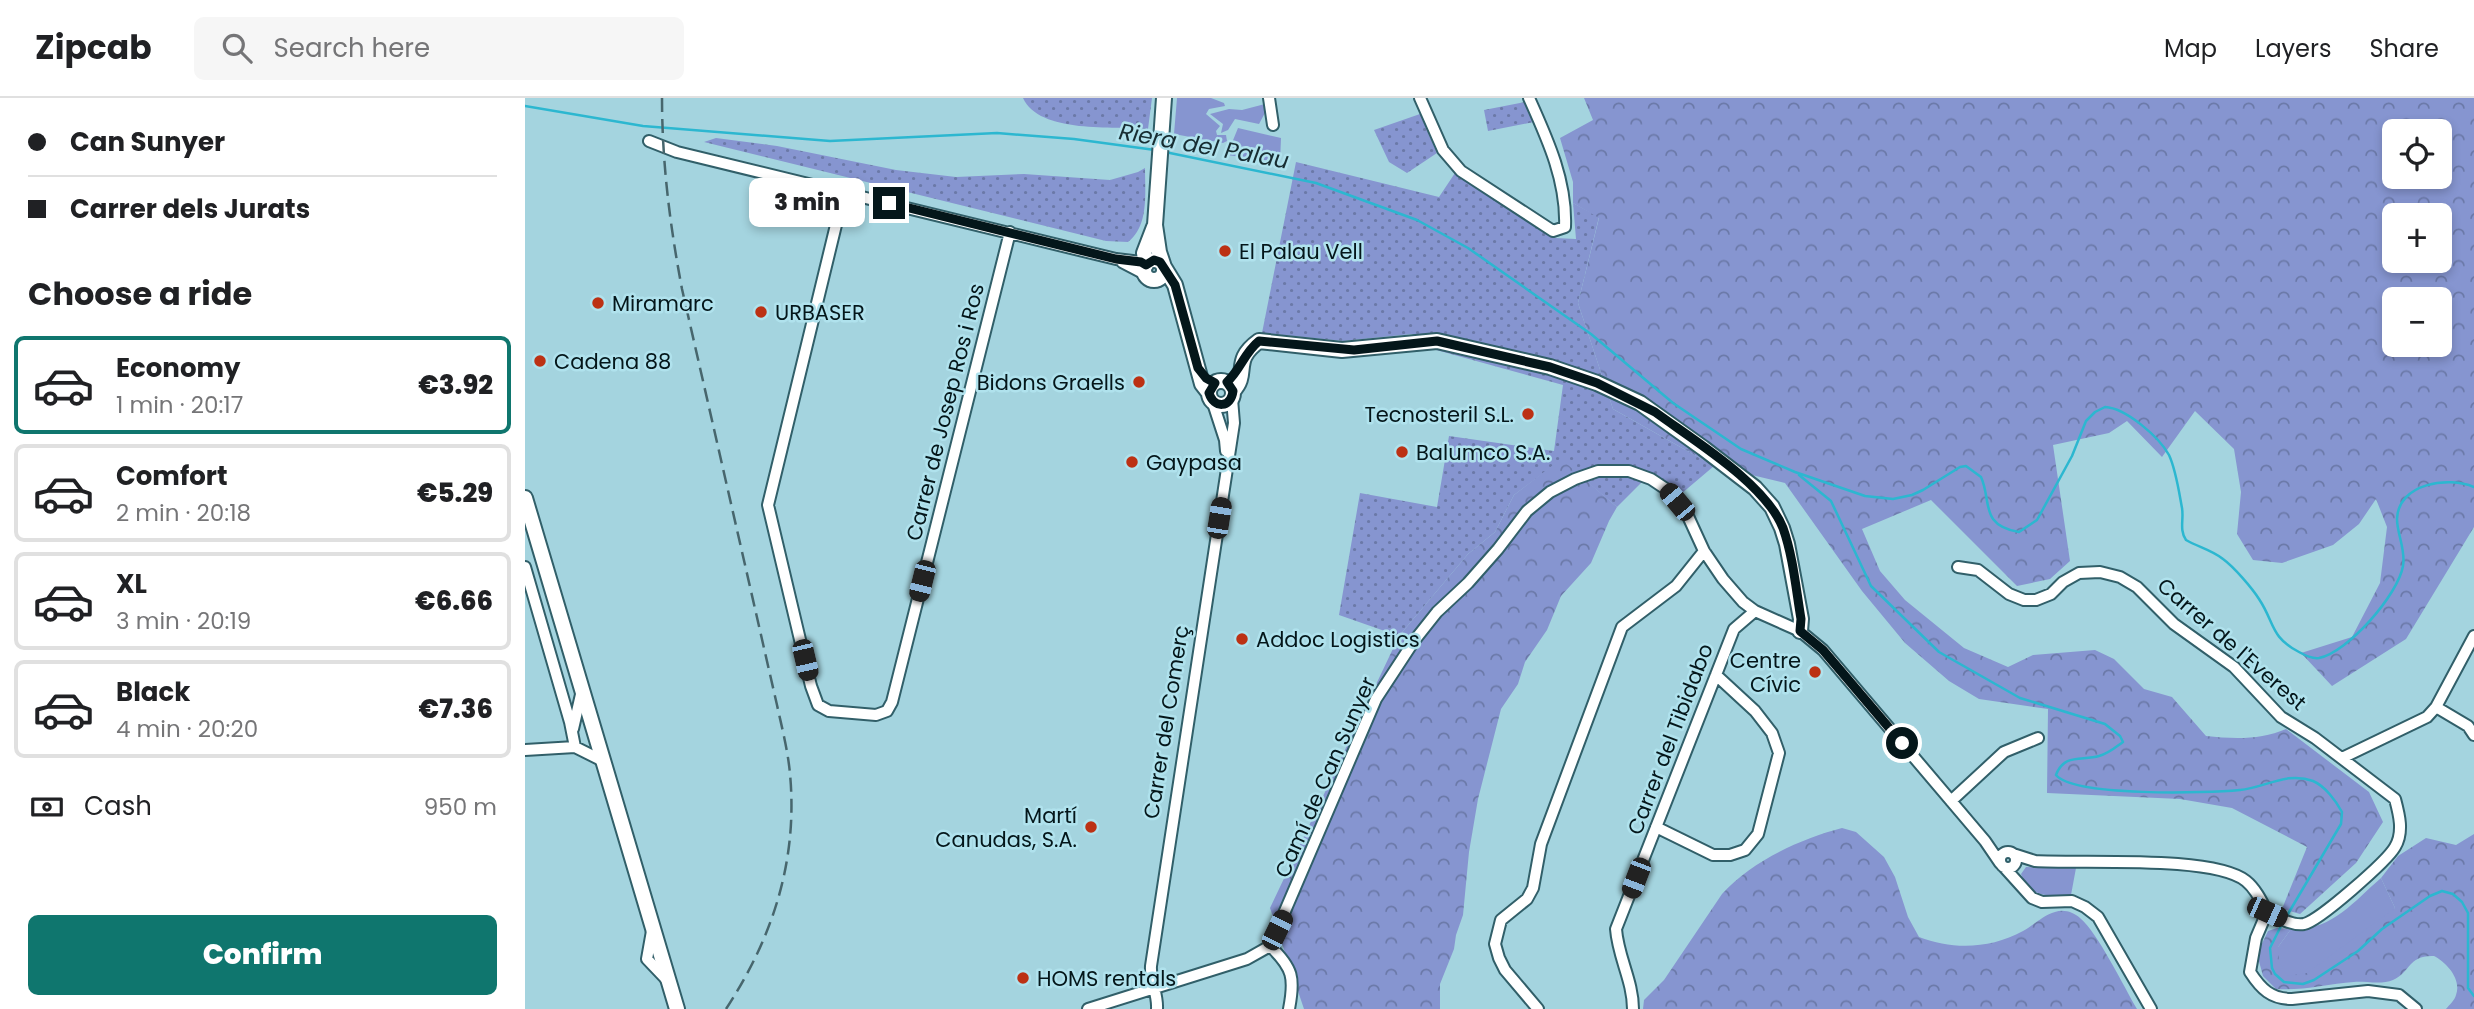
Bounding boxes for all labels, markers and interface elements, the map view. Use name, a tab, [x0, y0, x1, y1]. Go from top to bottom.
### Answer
search box	[194, 17, 684, 80]
text: Zipcab	[35, 24, 152, 71]
icon: search	[218, 29, 256, 67]
text: Search here	[274, 30, 430, 66]
text: Map	[2164, 32, 2217, 65]
text: Layers	[2255, 32, 2331, 65]
text: Share	[2369, 32, 2439, 65]
water label: Riera del Palau	[1117, 115, 1291, 177]
map controls	[2382, 119, 2452, 357]
button: locate	[2382, 119, 2452, 189]
text: Can Sunyer	[70, 124, 225, 160]
callout: 3 min	[749, 178, 865, 228]
text: 3 min	[774, 186, 840, 218]
route end	[873, 187, 905, 219]
text: Carrer dels Jurats	[70, 191, 310, 227]
button: +	[2382, 203, 2452, 273]
place label: El Palau Vell	[1239, 237, 1363, 266]
marker: El Palau Vell	[1217, 243, 1233, 259]
text: Choose a ride	[28, 271, 252, 316]
street label: Carrer de Josep Ros i Ros	[899, 280, 991, 544]
button: −	[2382, 287, 2452, 357]
place label: Miramarc	[612, 289, 714, 318]
marker: Miramarc	[590, 295, 606, 311]
place label: URBASER	[775, 298, 865, 327]
marker: URBASER	[753, 304, 769, 320]
place label: Cadena 88	[554, 347, 671, 376]
text: Economy	[116, 350, 240, 386]
marker: Cadena 88	[532, 353, 548, 369]
icon: car	[32, 354, 95, 417]
text: €3.92	[418, 367, 493, 403]
place label: Bidons Graells	[977, 368, 1125, 397]
marker: Bidons Graells	[1131, 374, 1147, 390]
text: 1 min · 20:17	[116, 389, 243, 421]
place label: Tecnosteril S.L.	[1364, 400, 1514, 429]
marker: Tecnosteril S.L.	[1520, 406, 1536, 422]
place label: Balumco S.A.	[1416, 438, 1550, 467]
marker: Balumco S.A.	[1394, 444, 1410, 460]
place label: Gaypasa	[1146, 448, 1242, 477]
marker: Gaypasa	[1124, 454, 1140, 470]
text: Comfort	[116, 458, 228, 494]
icon: car	[32, 462, 95, 525]
text: €5.29	[417, 475, 493, 511]
car	[1656, 479, 1699, 525]
car	[1206, 496, 1233, 540]
text: 2 min · 20:18	[116, 497, 251, 529]
car	[907, 558, 938, 604]
text: XL	[116, 566, 147, 602]
icon: car	[32, 570, 95, 633]
street label: Carrer de l'Everest	[2151, 571, 2313, 717]
text: €6.66	[415, 583, 493, 619]
text: 3 min · 20:19	[116, 605, 251, 637]
street label: Carrer del Comerç	[1136, 623, 1196, 821]
place label: Addoc Logistics	[1256, 625, 1420, 654]
marker: Addoc Logistics	[1234, 631, 1250, 647]
car	[791, 637, 820, 683]
street label: Carrer del Tibidabo	[1620, 639, 1720, 839]
place label: Centre Cívic	[1730, 646, 1801, 699]
marker: Centre Cívic	[1807, 664, 1823, 680]
street label: Camí de Can Sunyer	[1268, 672, 1382, 882]
text: Black	[116, 674, 190, 710]
icon: car	[32, 678, 95, 741]
text: €7.36	[419, 691, 493, 727]
text: 4 min · 20:20	[116, 713, 258, 745]
route start	[1886, 727, 1918, 759]
icon: cash	[28, 788, 66, 826]
text: Cash	[84, 788, 152, 824]
text: 950 m	[424, 791, 497, 823]
place label: Martí Canudas, S.A.	[935, 801, 1077, 854]
marker: Martí Canudas, S.A.	[1083, 819, 1099, 835]
car	[1619, 855, 1654, 901]
car	[2244, 894, 2291, 930]
car	[1259, 907, 1296, 953]
button: Confirm	[28, 915, 497, 995]
place label: HOMS rentals	[1037, 964, 1176, 993]
marker: HOMS rentals	[1015, 970, 1031, 986]

